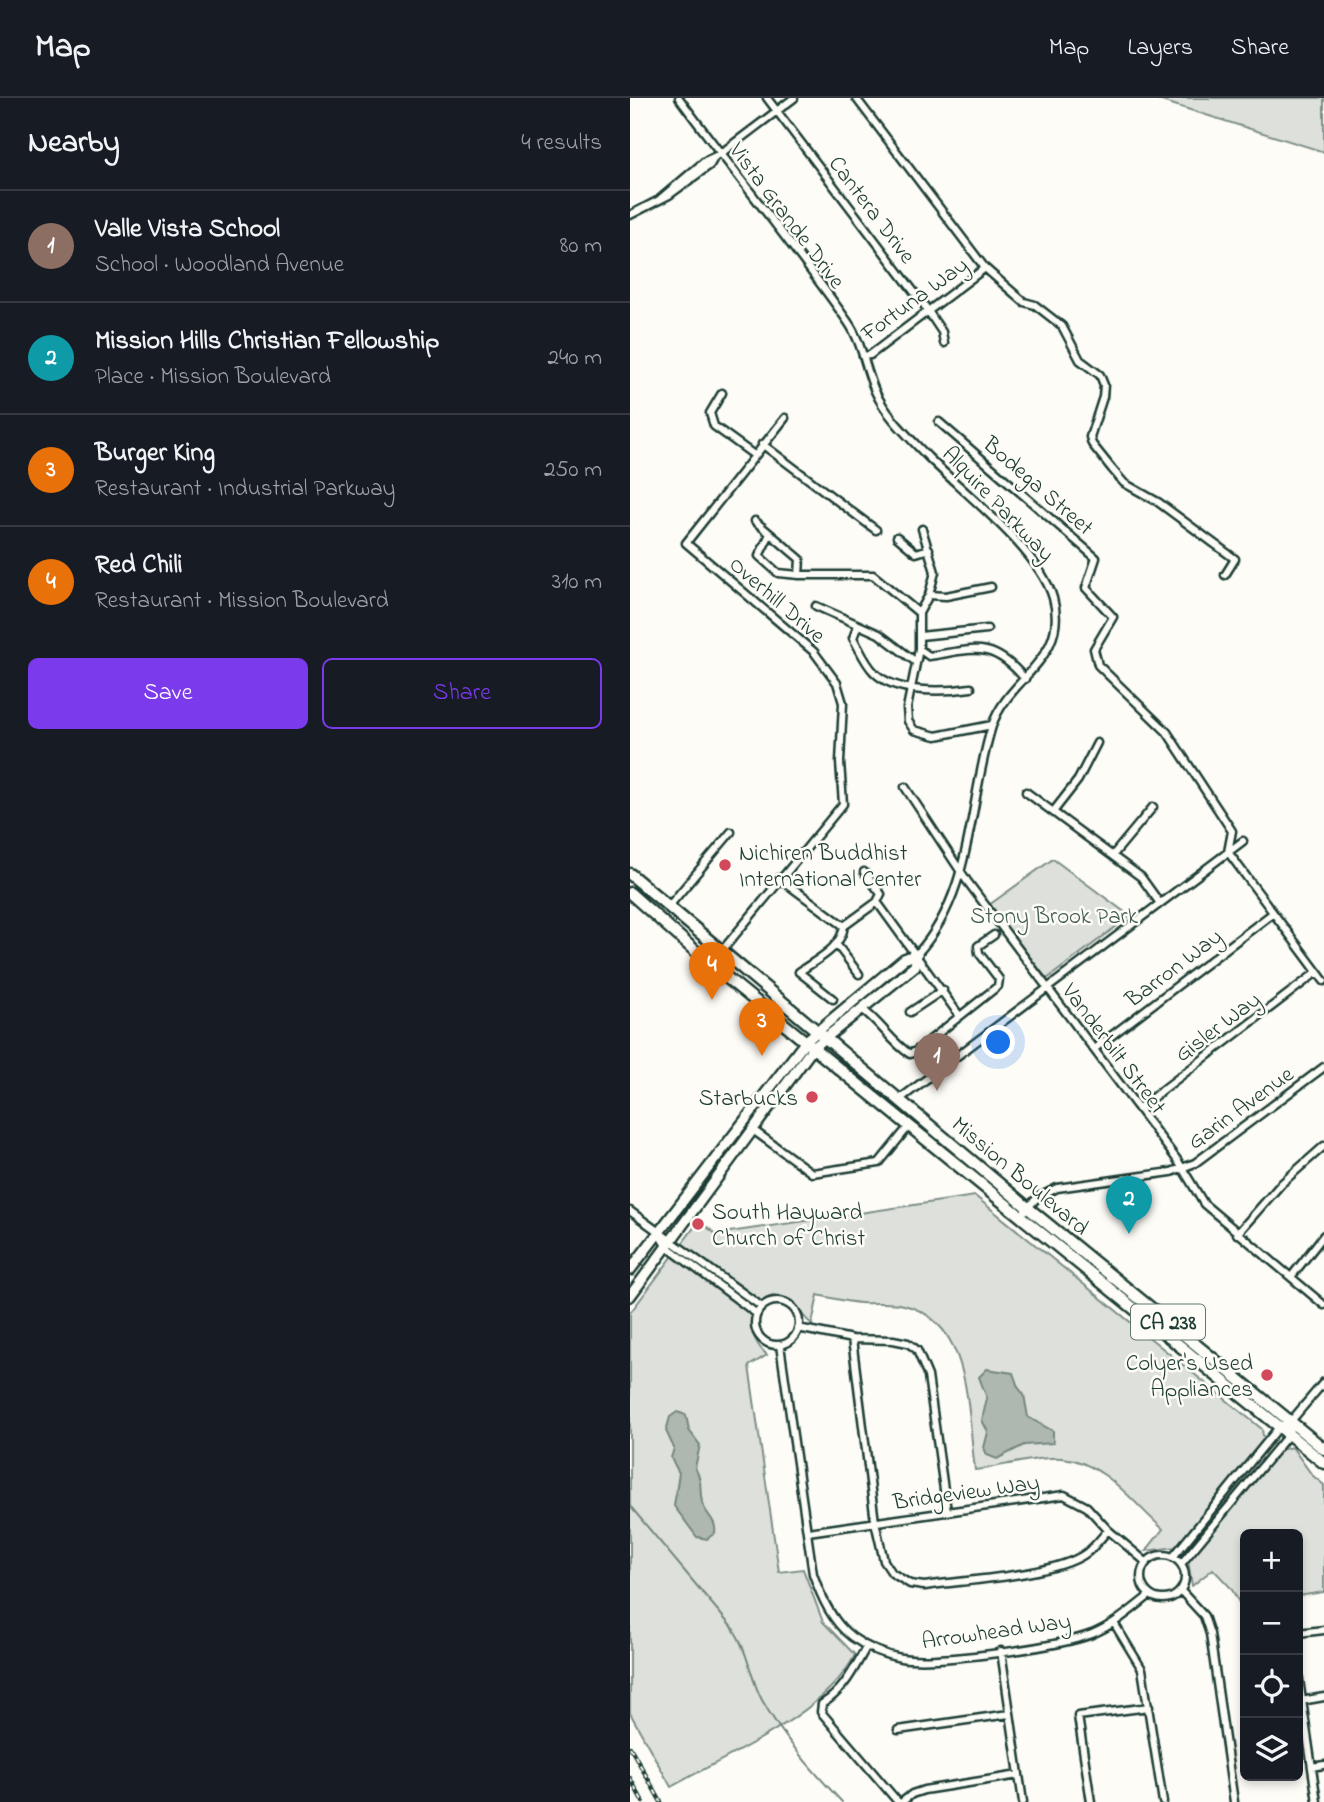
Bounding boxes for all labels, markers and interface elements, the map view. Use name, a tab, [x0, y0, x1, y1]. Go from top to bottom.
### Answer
text: Map	[35, 24, 91, 72]
text: Map	[1049, 31, 1089, 66]
text: Layers	[1127, 31, 1193, 66]
text: Share	[1231, 31, 1289, 66]
text: Nearby	[28, 122, 120, 166]
text: 4 results	[521, 127, 602, 160]
street label: Vista Grande Drive	[719, 135, 853, 297]
street label: Cantera Drive	[819, 150, 923, 272]
text: Valle Vista School	[95, 211, 280, 249]
text: 1	[47, 230, 55, 263]
text: 80 m	[560, 230, 602, 263]
text: School · Woodland Avenue	[95, 249, 344, 282]
street label: Fortuna Way	[854, 250, 977, 352]
text: Mission Hills Christian Fellowship	[95, 323, 439, 361]
text: 2	[45, 342, 57, 375]
text: 240 m	[548, 342, 602, 375]
text: Place · Mission Boulevard	[95, 361, 331, 394]
street label: Bodega Street	[973, 429, 1100, 545]
text: Burger King	[95, 435, 215, 473]
street label: Alquire Parkway	[932, 439, 1061, 571]
text: 3	[46, 454, 56, 487]
text: 250 m	[544, 454, 602, 487]
text: Restaurant · Industrial Parkway	[95, 473, 395, 506]
text: Red Chili	[95, 547, 183, 585]
street label: Overhill Drive	[721, 550, 832, 653]
text: 4	[46, 566, 56, 599]
text: 310 m	[552, 566, 602, 599]
text: Restaurant · Mission Boulevard	[95, 585, 389, 618]
button: Save	[28, 658, 308, 729]
button: Share	[322, 658, 602, 729]
place label: Nichiren Buddhist International Center	[739, 838, 922, 897]
marker: Nichiren Buddhist International Center	[717, 857, 733, 873]
park label: Stony Brook Park	[970, 901, 1139, 936]
street label: Barron Way	[1118, 921, 1231, 1019]
pin: 4	[689, 942, 735, 1000]
street label: Vanderbilt Street	[1052, 976, 1173, 1122]
street label: Gisler Way	[1168, 985, 1270, 1073]
pin: 3	[739, 998, 785, 1056]
your location	[981, 1025, 1015, 1059]
pin: 1	[914, 1033, 960, 1091]
street label: Garin Avenue	[1182, 1059, 1302, 1159]
place label: Starbucks	[699, 1083, 798, 1116]
marker: Starbucks	[804, 1089, 820, 1105]
street label: Mission Boulevard	[943, 1109, 1095, 1244]
pin: 2	[1106, 1176, 1152, 1234]
place label: South Hayward Church of Christ	[712, 1197, 866, 1256]
marker: South Hayward Church of Christ	[690, 1216, 706, 1232]
road number: CA 238	[1131, 1304, 1205, 1340]
place label: Colyer's Used Appliances	[1126, 1348, 1253, 1407]
marker: Colyer's Used Appliances	[1259, 1367, 1275, 1383]
street label: Bridgeview Way	[890, 1467, 1042, 1522]
map controls	[1240, 1529, 1303, 1781]
button: +	[1240, 1529, 1303, 1592]
button: −	[1240, 1592, 1303, 1655]
street label: Arrowhead Way	[920, 1606, 1073, 1661]
button: locate	[1240, 1655, 1303, 1718]
button: layers	[1240, 1718, 1303, 1781]

